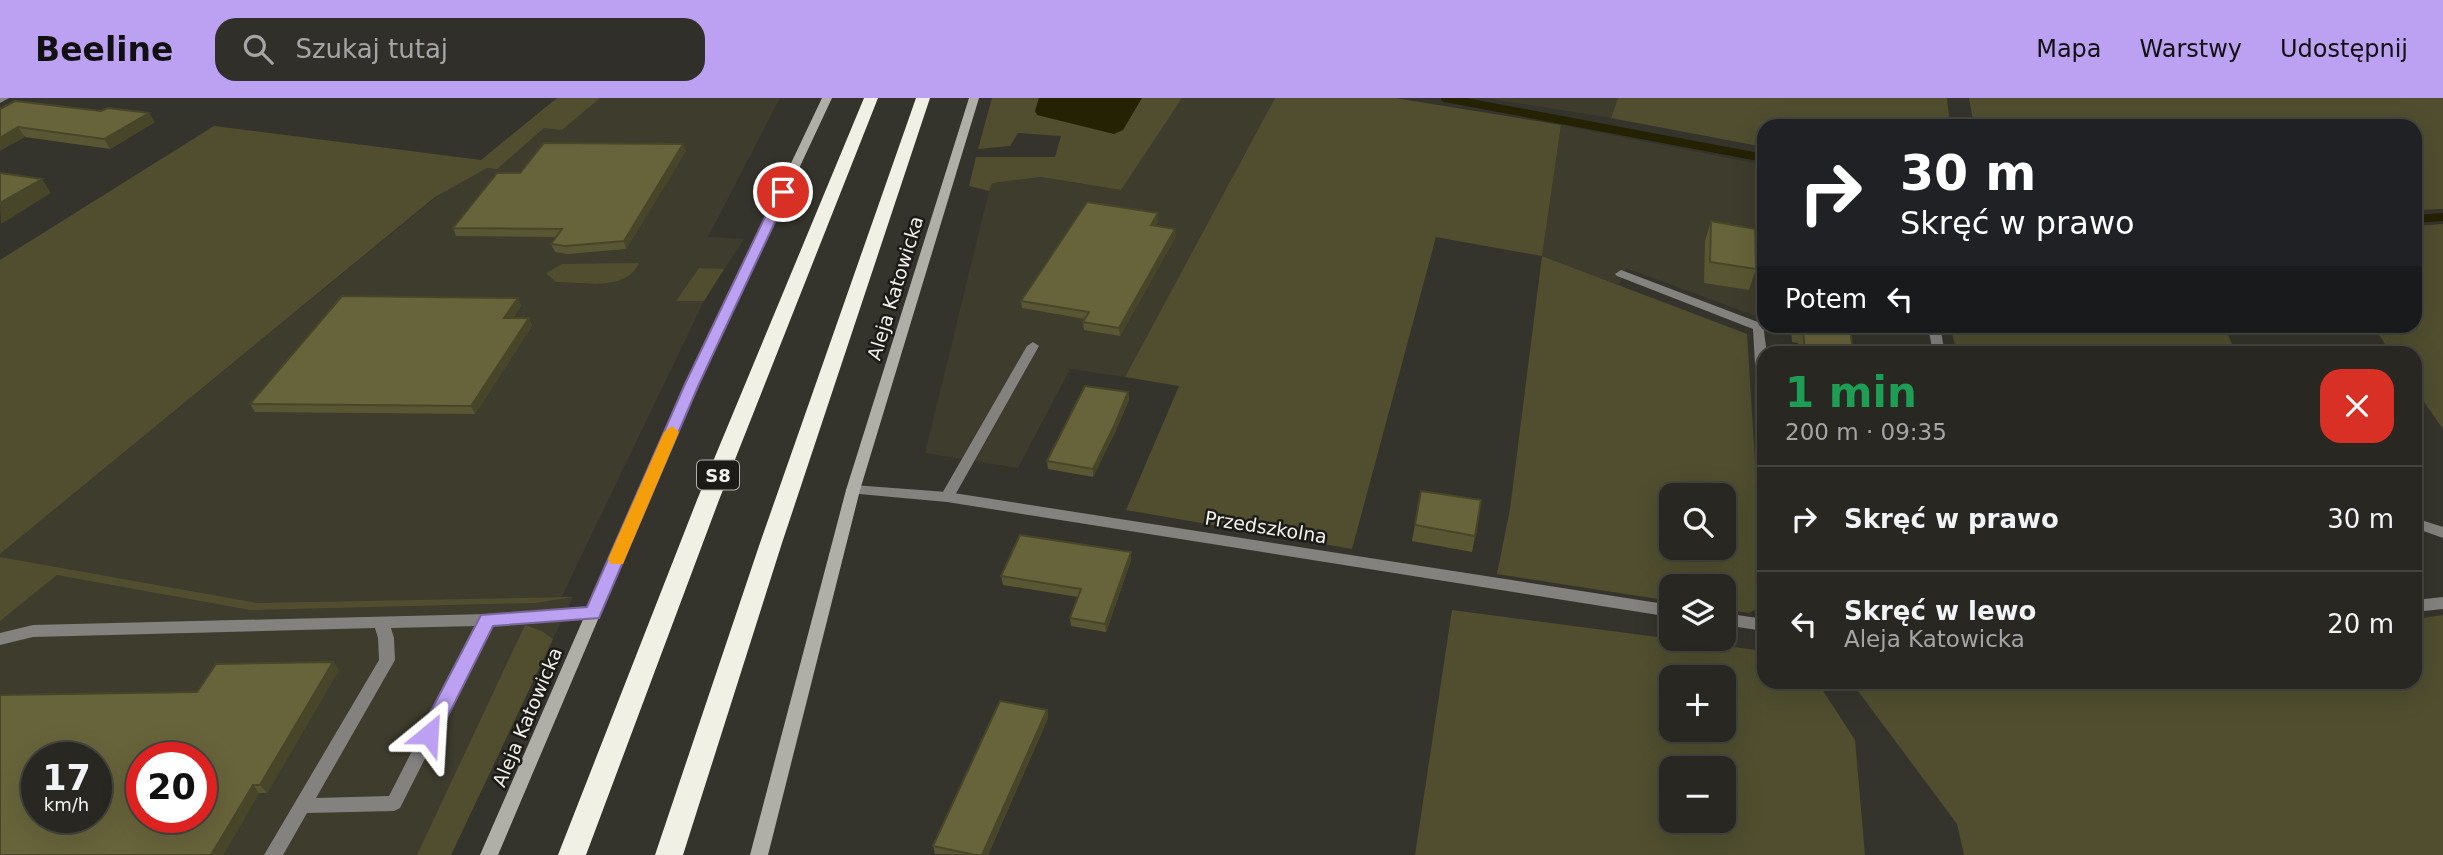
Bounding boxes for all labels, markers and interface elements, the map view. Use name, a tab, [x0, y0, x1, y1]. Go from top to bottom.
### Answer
search box	[215, 18, 705, 81]
text: Beeline	[35, 30, 173, 69]
icon: search	[239, 30, 277, 68]
text: Szukaj tutaj	[295, 34, 448, 64]
text: Mapa	[2036, 35, 2102, 63]
text: Warstwy	[2140, 35, 2242, 63]
text: Udostępnij	[2280, 35, 2408, 63]
text: 30 m	[1900, 145, 2036, 202]
icon: right	[1785, 147, 1876, 238]
pin	[753, 162, 813, 222]
icon: arrive	[764, 173, 802, 211]
text: Skręć w prawo	[1900, 204, 2135, 242]
street label: Aleja Katowicka	[863, 213, 927, 363]
icon: left	[1881, 280, 1919, 318]
text: Potem	[1785, 284, 1867, 314]
text: 1 min	[1785, 368, 1917, 417]
button: close	[2320, 369, 2394, 443]
text: 200 m · 09:35	[1785, 419, 1947, 445]
road number: S8	[697, 460, 739, 489]
map controls	[1659, 483, 1736, 833]
button: search	[1659, 483, 1736, 560]
icon: right	[1785, 500, 1823, 538]
text: Skręć w prawo	[1844, 504, 2059, 534]
text: 30 m	[2327, 504, 2394, 534]
street label: Przedszkolna	[1203, 506, 1329, 548]
button: layers	[1659, 574, 1736, 651]
text: Skręć w lewo	[1844, 596, 2036, 626]
icon: left	[1785, 605, 1823, 643]
text: 20 m	[2327, 609, 2394, 639]
text: Aleja Katowicka	[1844, 626, 2025, 652]
street label: Aleja Katowicka	[488, 644, 566, 790]
button: +	[1659, 665, 1736, 742]
position arrow	[392, 697, 466, 771]
speed limit sign: 20	[126, 742, 217, 833]
button: −	[1659, 756, 1736, 833]
text: 17	[42, 758, 91, 798]
text: km/h	[44, 794, 89, 815]

